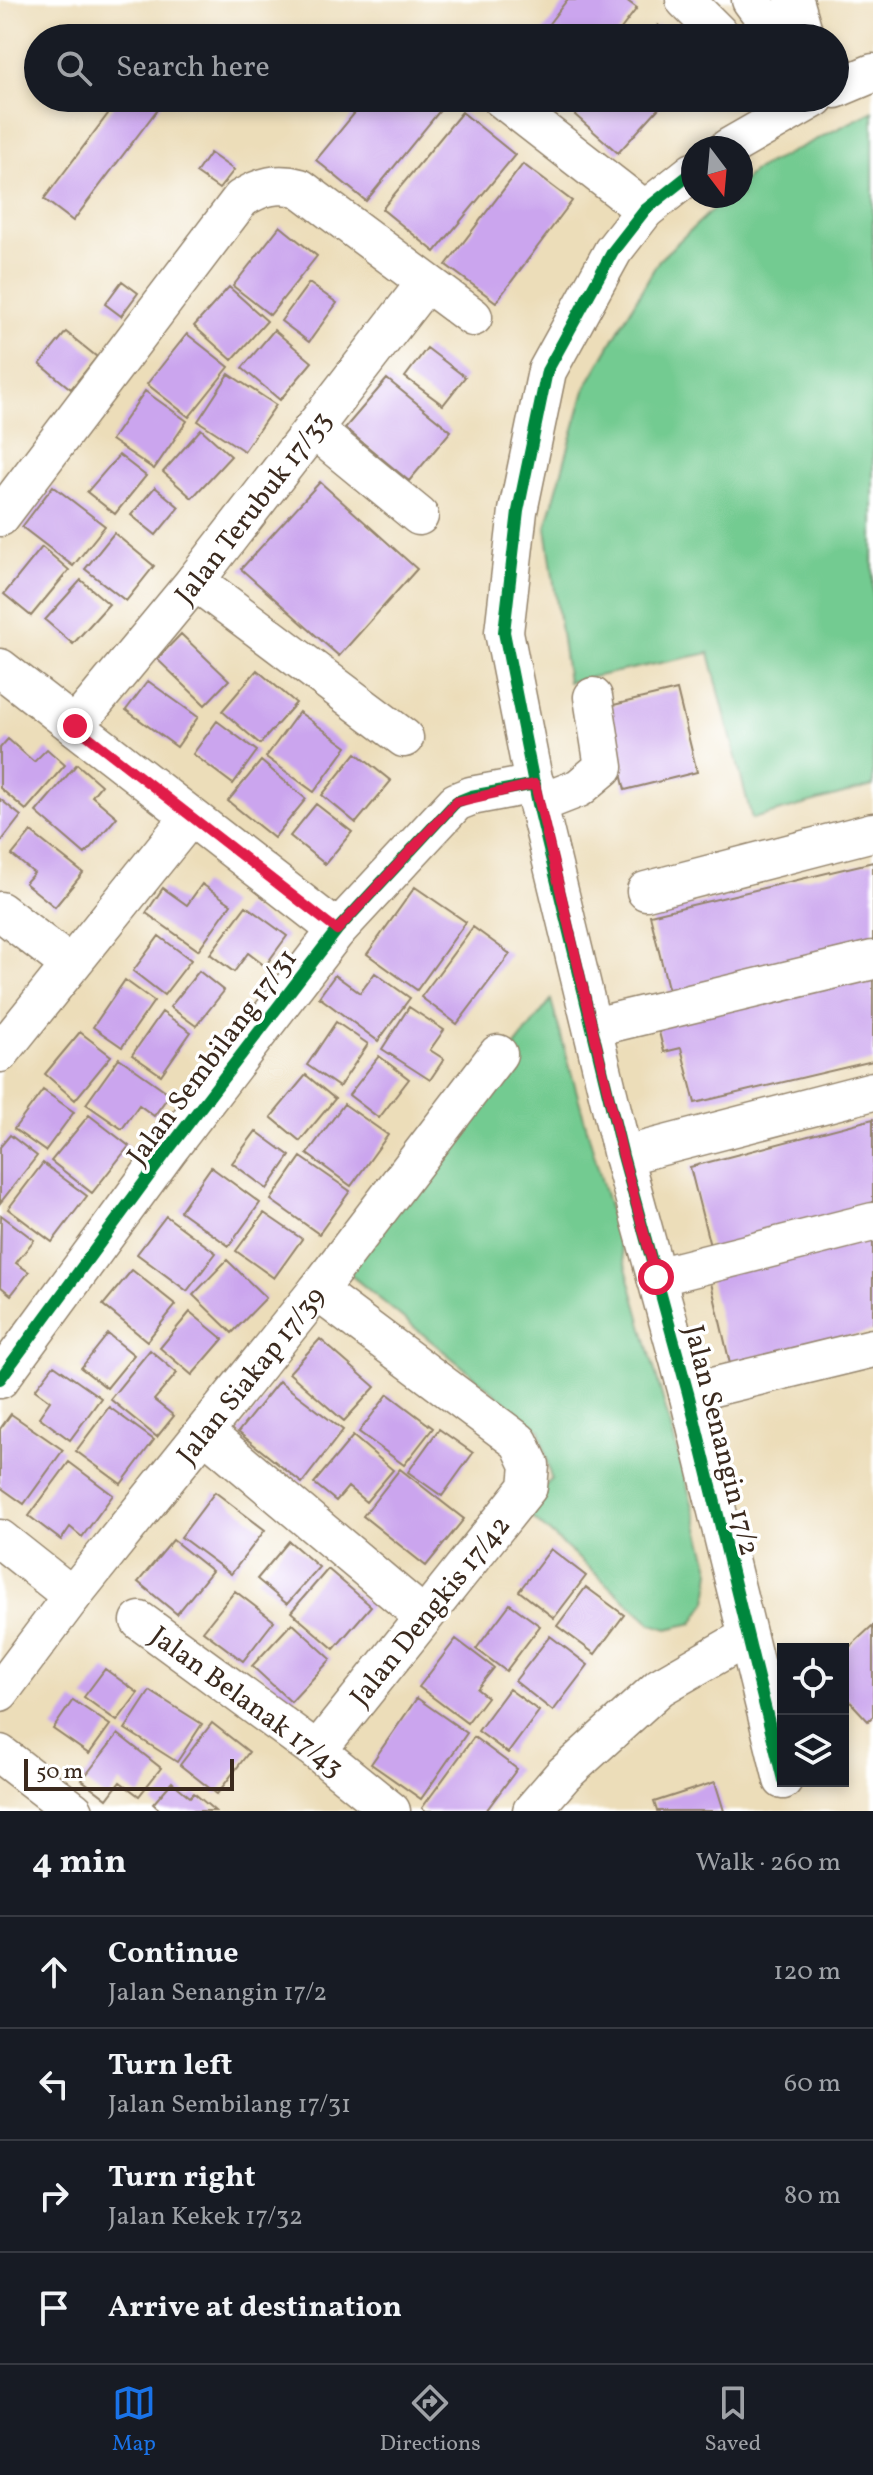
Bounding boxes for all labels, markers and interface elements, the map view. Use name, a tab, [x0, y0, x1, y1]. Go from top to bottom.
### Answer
search box	[24, 24, 849, 112]
icon: search	[52, 46, 96, 90]
text: Search here	[116, 47, 270, 89]
north arrow	[681, 136, 753, 208]
street label: Jalan Terubuk 17/33	[167, 403, 342, 613]
route end	[57, 708, 93, 744]
street label: Jalan Sembilang 17/31	[119, 941, 307, 1174]
route start	[638, 1259, 674, 1295]
street label: Jalan Siakap 17/39	[168, 1279, 335, 1473]
street label: Jalan Senangin 17/2	[673, 1321, 768, 1560]
street label: Jalan Dengkis 17/42	[342, 1508, 520, 1715]
street label: Jalan Belanak 17/43	[141, 1618, 351, 1787]
map controls	[777, 1643, 849, 1787]
button: locate	[777, 1643, 849, 1715]
button: layers	[777, 1715, 849, 1787]
scale bar	[24, 1755, 234, 1791]
text: 50 m	[36, 1757, 83, 1788]
text: 4 min	[32, 1840, 127, 1887]
text: Walk · 260 m	[695, 1845, 841, 1881]
text: Continue	[108, 1933, 239, 1975]
icon: ahead	[32, 1950, 76, 1994]
text: 120 m	[773, 1954, 841, 1990]
text: Jalan Senangin 17/2	[108, 1975, 327, 2011]
text: Turn left	[108, 2045, 232, 2087]
icon: left	[32, 2062, 76, 2106]
text: 60 m	[784, 2066, 841, 2102]
text: Jalan Sembilang 17/31	[108, 2087, 351, 2123]
text: Turn right	[108, 2157, 256, 2199]
icon: right	[32, 2174, 76, 2218]
text: 80 m	[784, 2178, 841, 2214]
text: Jalan Kekek 17/32	[108, 2199, 303, 2235]
icon: arrive	[32, 2286, 76, 2330]
text: Arrive at destination	[108, 2287, 402, 2329]
tab: Map	[112, 2381, 156, 2460]
tab: Directions	[380, 2381, 481, 2460]
tab: Saved	[704, 2381, 761, 2460]

